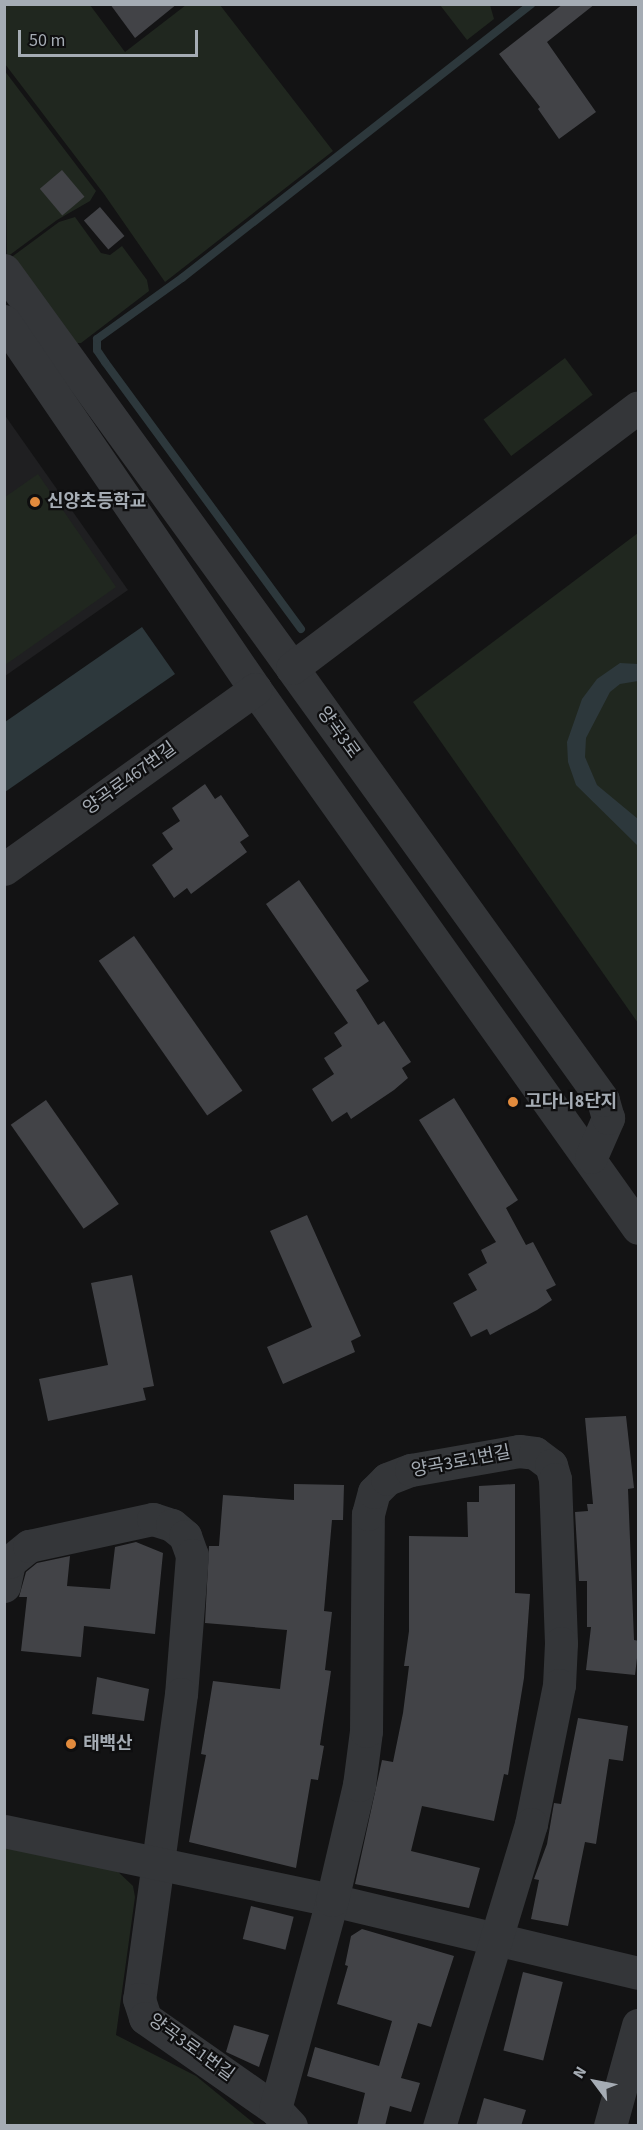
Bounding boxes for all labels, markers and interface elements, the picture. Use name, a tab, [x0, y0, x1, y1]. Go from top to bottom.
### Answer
scale bar	[21, 18, 201, 56]
text: 50 m	[29, 28, 65, 53]
place label: 신양초등학교	[47, 491, 146, 513]
marker: 신양초등학교	[28, 495, 42, 509]
street label: 양곡3로	[312, 703, 364, 763]
street label: 양곡로467번길	[79, 738, 181, 820]
place label: 고다니8단지	[525, 1091, 617, 1113]
marker: 고다니8단지	[506, 1095, 520, 1109]
street label: 양곡3로1번길	[410, 1442, 512, 1482]
place label: 태백산	[83, 1733, 133, 1755]
marker: 태백산	[64, 1737, 78, 1751]
street label: 양곡3로1번길	[144, 2010, 238, 2086]
north arrow	[565, 2052, 625, 2112]
text: N	[568, 2062, 592, 2083]

